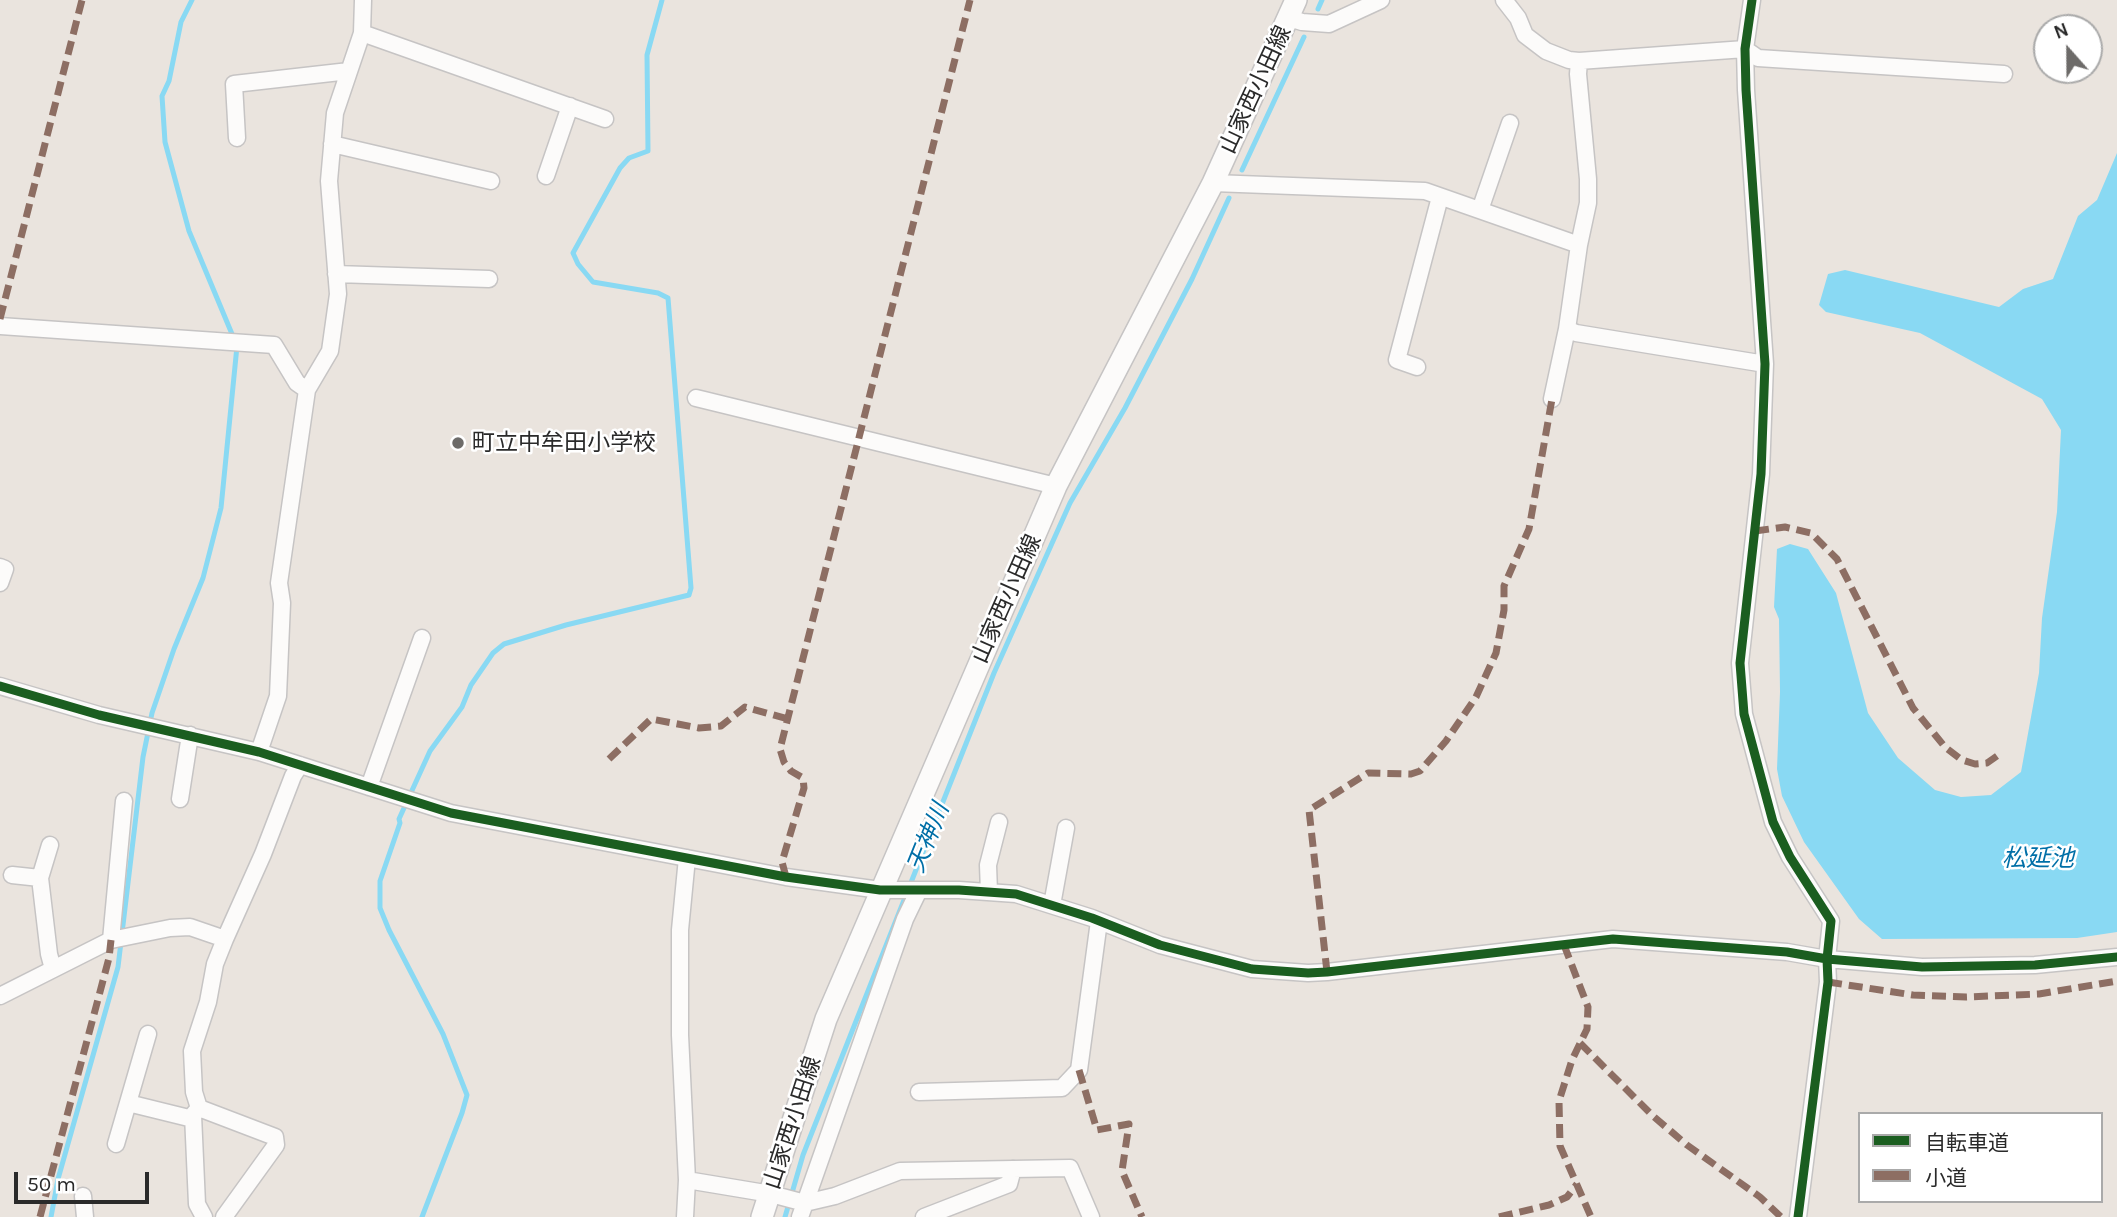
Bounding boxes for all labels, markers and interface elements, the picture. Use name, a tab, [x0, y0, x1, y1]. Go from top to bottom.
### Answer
north arrow	[2033, 14, 2103, 84]
text: N	[2051, 19, 2071, 44]
street label: 山家西小田線	[1214, 22, 1298, 158]
place label: 町立中牟田小学校	[472, 429, 656, 457]
marker: 町立中牟田小学校	[450, 435, 466, 451]
street label: 山家西小田線	[966, 530, 1048, 668]
water label: 天神川	[902, 799, 956, 877]
water label: 松延池	[2002, 845, 2074, 873]
street label: 山家西小田線	[759, 1053, 827, 1193]
legend	[1858, 1112, 2103, 1203]
text: 自転車道	[1925, 1131, 2009, 1155]
scale bar	[18, 1158, 152, 1202]
text: 小道	[1925, 1166, 1967, 1190]
text: 50 m	[27, 1172, 76, 1196]

